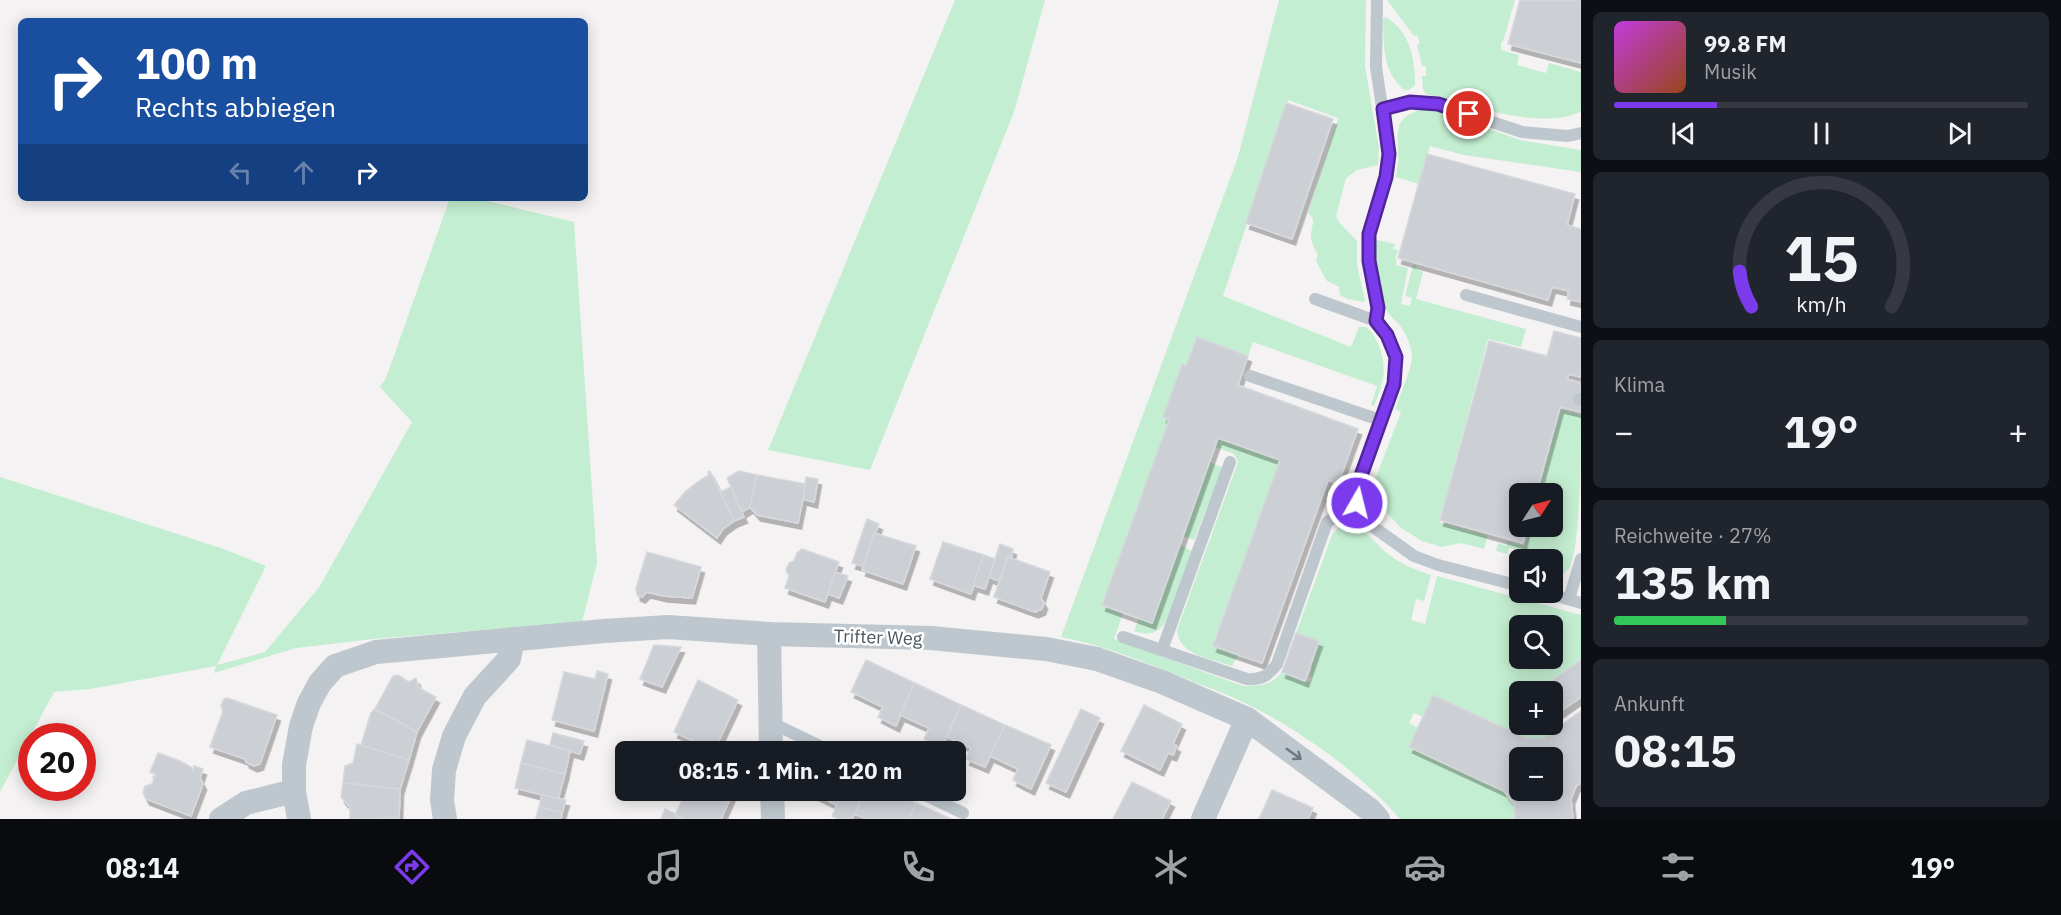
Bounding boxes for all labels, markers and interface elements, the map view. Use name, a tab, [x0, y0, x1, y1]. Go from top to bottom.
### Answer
text: 99.8 FM	[1704, 29, 1787, 58]
text: 100 m	[135, 36, 258, 91]
icon: right	[36, 42, 114, 120]
text: Musik	[1704, 58, 1757, 85]
pin	[1443, 88, 1494, 139]
text: Rechts abbiegen	[135, 89, 336, 124]
icon: arrive	[1452, 97, 1485, 130]
icon: previous	[1667, 117, 1700, 150]
icon: pause	[1805, 117, 1838, 150]
icon: next	[1943, 117, 1976, 150]
icon: left	[224, 156, 257, 189]
icon: ahead	[287, 156, 320, 189]
icon: right	[350, 156, 383, 189]
text: 15	[1784, 217, 1858, 298]
text: km/h	[1796, 290, 1846, 318]
text: Klima	[1614, 371, 1665, 398]
text: 19°	[1783, 402, 1859, 460]
text: −	[1614, 410, 1634, 453]
text: +	[2008, 410, 2028, 453]
position arrow	[1325, 471, 1389, 535]
north arrow	[1509, 483, 1563, 537]
map controls	[1509, 483, 1563, 801]
text: Reichweite · 27%	[1614, 522, 1771, 549]
button: sound	[1509, 549, 1563, 603]
text: 135 km	[1614, 553, 1772, 611]
button: search	[1509, 615, 1563, 669]
street label: Trifter Weg	[833, 624, 923, 650]
button: +	[1509, 681, 1563, 735]
text: Ankunft	[1614, 690, 1685, 717]
text: 08:15	[1614, 721, 1737, 779]
speed limit sign: 20	[18, 723, 96, 801]
button: −	[1509, 747, 1563, 801]
one-way arrow	[1285, 748, 1301, 760]
text: 08:15 · 1 Min. · 120 m	[679, 756, 902, 785]
icon: directions	[391, 846, 433, 888]
icon: music	[644, 846, 686, 888]
icon: phone	[897, 846, 939, 888]
icon: climate	[1150, 846, 1192, 888]
icon: car	[1404, 846, 1446, 888]
icon: filters	[1657, 846, 1699, 888]
text: 08:14	[106, 850, 179, 885]
text: 19°	[1910, 850, 1955, 885]

